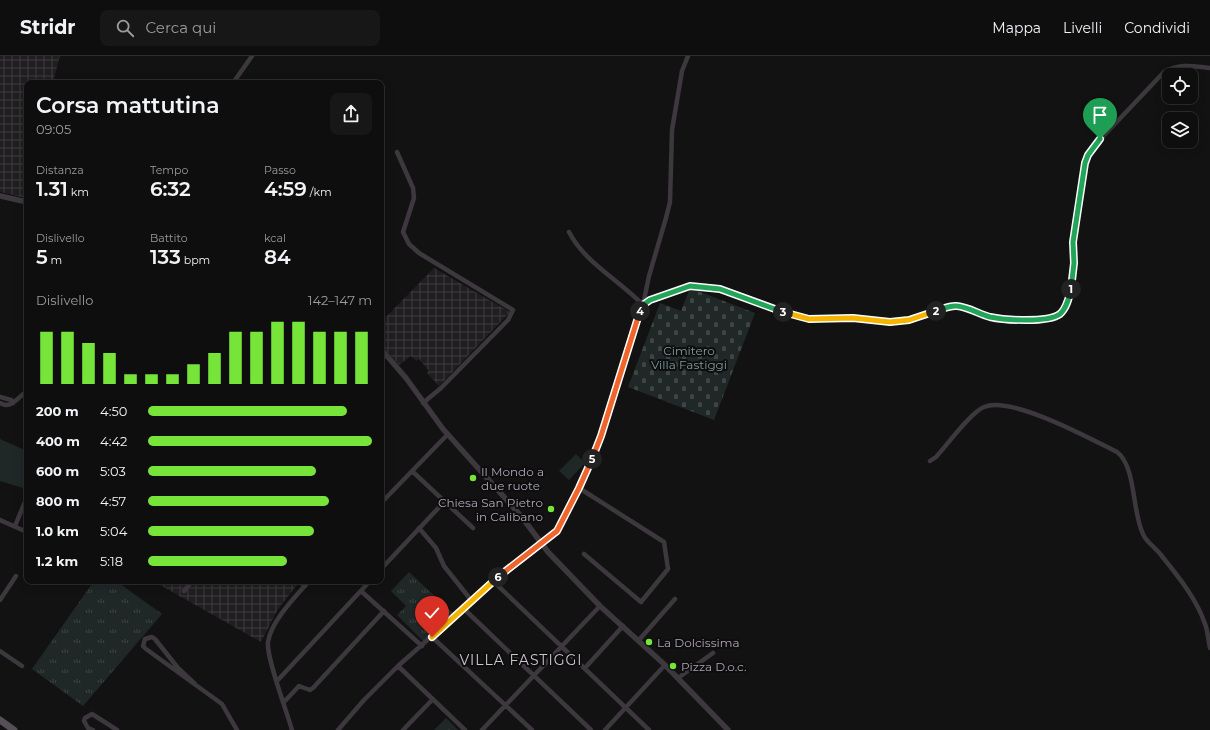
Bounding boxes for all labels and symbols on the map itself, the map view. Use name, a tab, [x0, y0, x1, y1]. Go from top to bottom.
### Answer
pin	[1083, 98, 1117, 139]
pin: 1	[1061, 279, 1081, 299]
pin: 4	[630, 301, 650, 321]
pin: 2	[926, 301, 946, 321]
pin: 3	[773, 302, 793, 322]
park label: Cimitero Villa Fastiggi	[651, 343, 727, 372]
pin: 5	[582, 449, 602, 469]
place label: Il Mondo a due ruote	[481, 464, 544, 493]
marker: Il Mondo a due ruote	[468, 473, 478, 483]
place label: Chiesa San Pietro in Calibano	[438, 495, 543, 524]
marker: Chiesa San Pietro in Calibano	[546, 504, 556, 514]
pin: 6	[488, 567, 508, 587]
pin	[415, 596, 449, 637]
place label: La Dolcissima	[657, 635, 740, 650]
marker: La Dolcissima	[644, 637, 654, 647]
district label: VILLA FASTIGGI	[459, 651, 583, 669]
place label: Pizza D.o.c.	[681, 659, 747, 674]
marker: Pizza D.o.c.	[668, 661, 678, 671]

